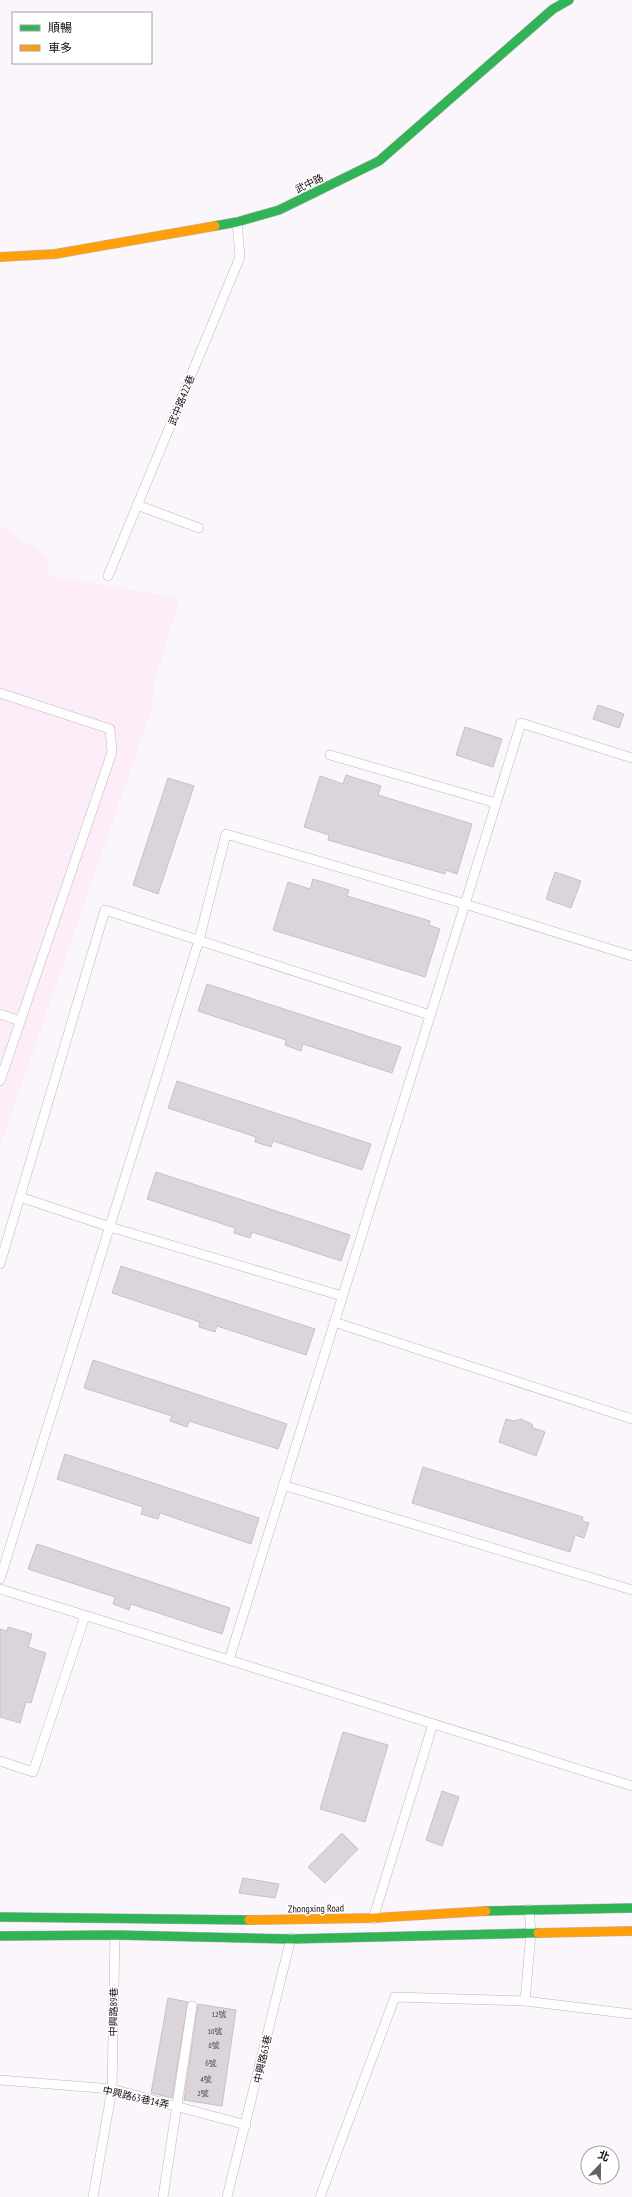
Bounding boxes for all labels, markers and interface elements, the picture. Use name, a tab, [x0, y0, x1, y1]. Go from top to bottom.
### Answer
legend	[12, 12, 152, 64]
text: 順暢	[48, 20, 72, 35]
text: 車多	[48, 40, 72, 55]
street label: 武中路	[293, 171, 326, 196]
street label: 武中路422巷	[165, 373, 198, 427]
street label: Zhongxing Road	[288, 1902, 344, 1915]
street label: 中興路89巷	[107, 1987, 120, 2037]
house number: 12號	[211, 2009, 227, 2019]
house number: 10號	[207, 2026, 223, 2036]
street label: 中興路63巷	[251, 2034, 274, 2084]
house number: 8號	[208, 2040, 220, 2050]
house number: 6號	[205, 2058, 217, 2068]
house number: 4號	[200, 2074, 212, 2084]
street label: 中興路63巷14弄	[101, 2084, 170, 2111]
house number: 2號	[197, 2088, 209, 2098]
north arrow	[580, 2145, 620, 2185]
text: 北	[596, 2147, 611, 2164]

